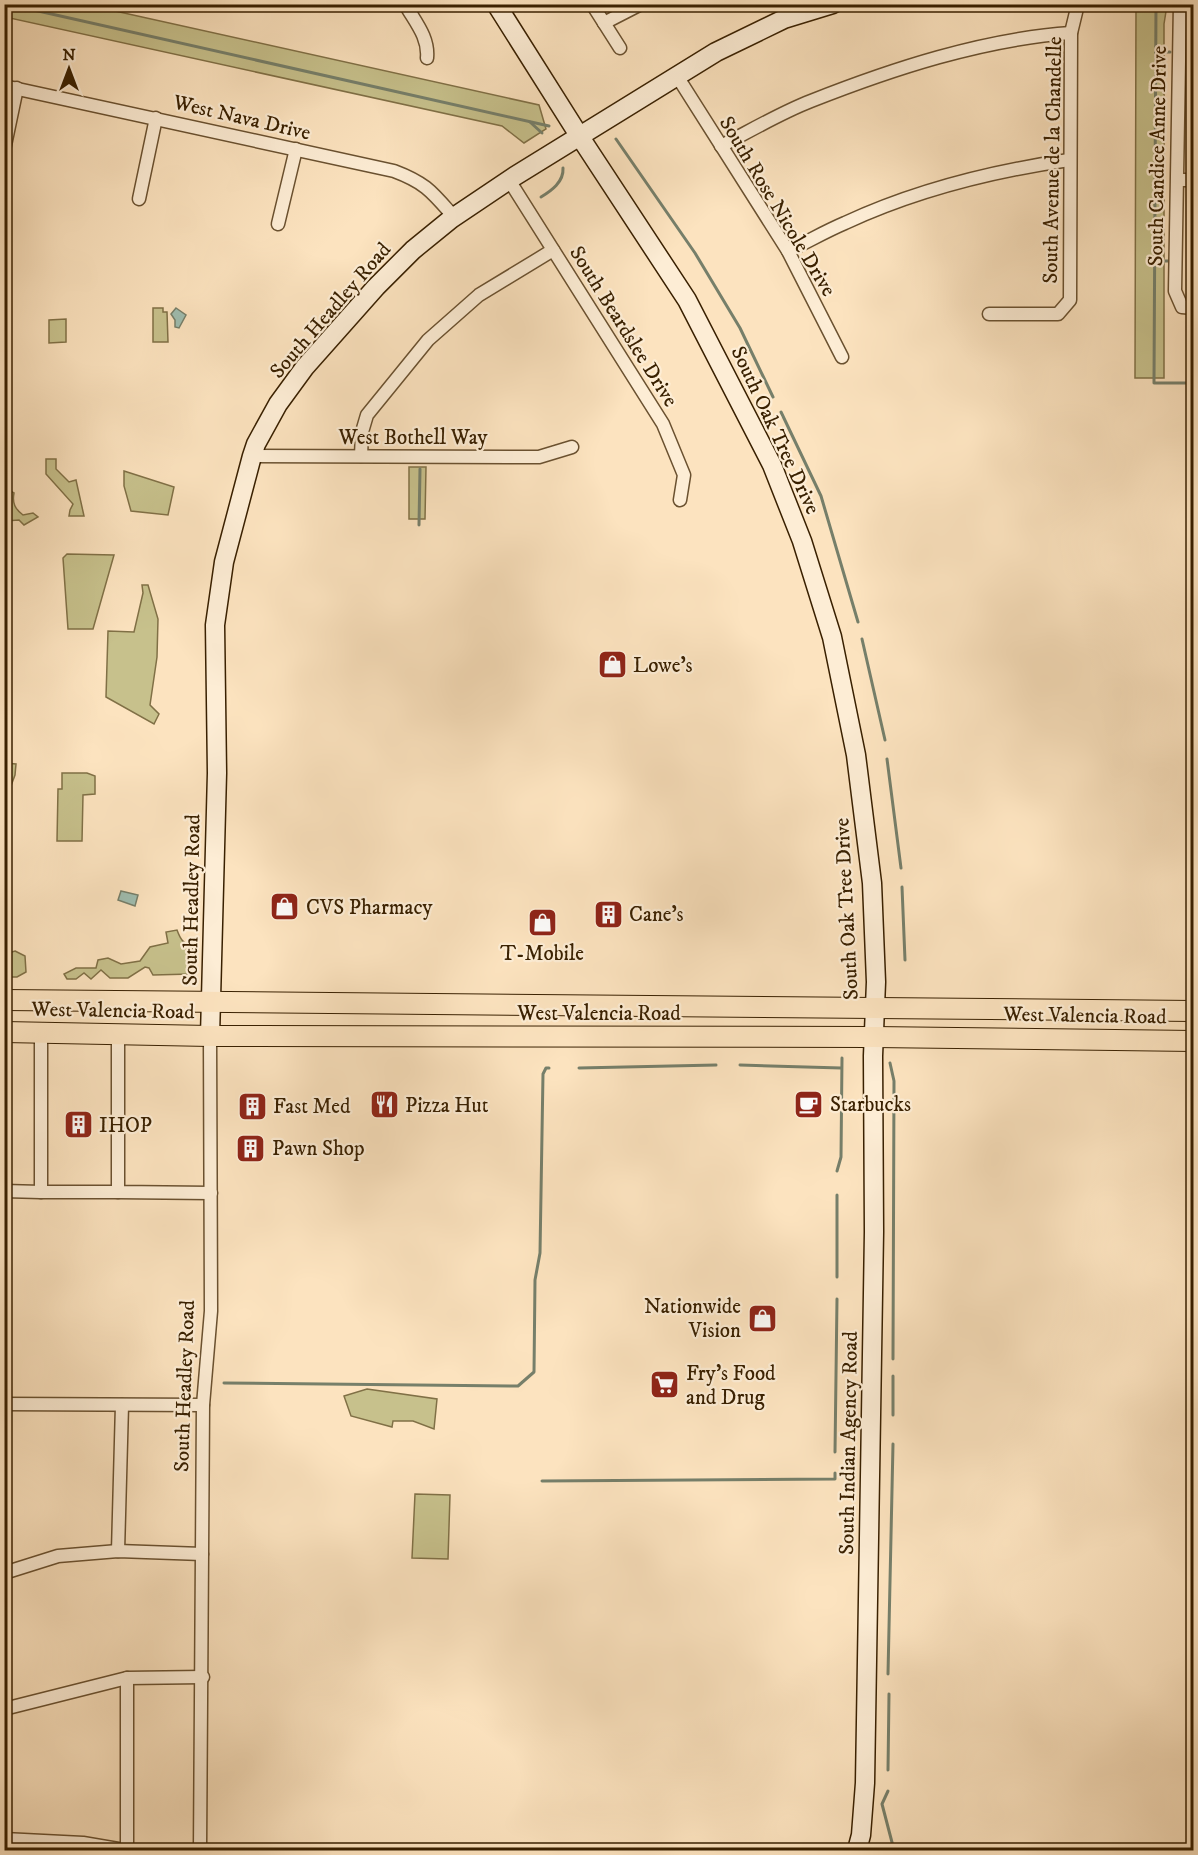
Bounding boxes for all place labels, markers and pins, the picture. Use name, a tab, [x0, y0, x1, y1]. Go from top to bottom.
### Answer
shop icon: Lowe’s	[596, 649, 628, 681]
place label: Lowe’s	[633, 653, 693, 679]
shop icon: CVS Pharmacy	[269, 891, 301, 923]
place label: CVS Pharmacy	[306, 895, 433, 921]
building icon: Cane's	[592, 898, 624, 930]
place label: Cane's	[629, 902, 684, 928]
shop icon: T-Mobile	[526, 906, 558, 938]
place label: T-Mobile	[500, 941, 584, 967]
cafe icon: Starbucks	[793, 1088, 825, 1120]
restaurant icon: Pizza Hut	[368, 1089, 400, 1121]
building icon: Fast Med	[236, 1090, 268, 1122]
place label: Starbucks	[830, 1092, 911, 1118]
place label: Pizza Hut	[405, 1093, 489, 1119]
place label: Fast Med	[273, 1094, 351, 1120]
building icon: IHOP	[62, 1109, 94, 1141]
place label: IHOP	[99, 1113, 152, 1139]
building icon: Pawn Shop	[235, 1132, 267, 1164]
place label: Pawn Shop	[272, 1136, 365, 1162]
place label: Nationwide Vision	[644, 1294, 741, 1344]
shop icon: Nationwide Vision	[746, 1302, 778, 1334]
place label: Fry's Food and Drug	[686, 1361, 776, 1411]
supermarket icon: Fry's Food and Drug	[649, 1369, 681, 1401]

